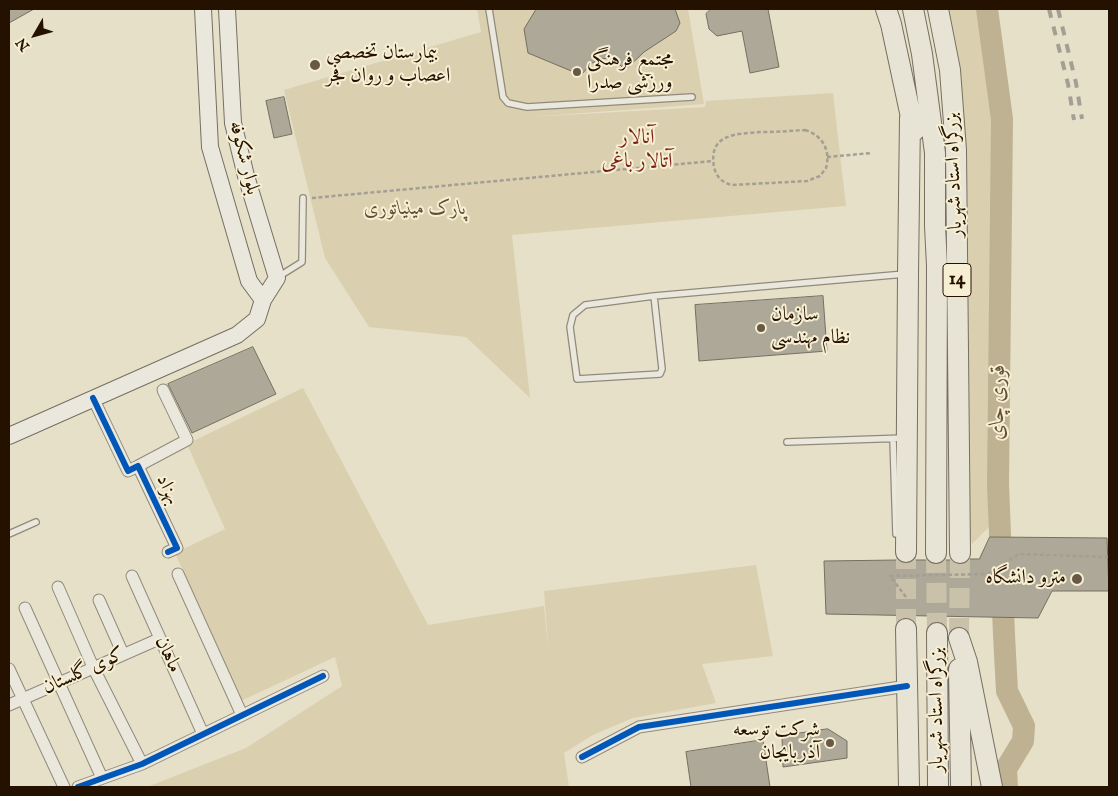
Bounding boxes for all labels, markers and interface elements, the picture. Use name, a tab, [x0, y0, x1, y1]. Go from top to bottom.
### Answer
north arrow	[10, 10, 60, 60]
text: N	[12, 34, 34, 55]
place label: بیمارستان تخصصی اعصاب و روان فجر	[326, 42, 450, 89]
place label: مجتمع فرهنگی ورزشی صدرا	[587, 49, 673, 96]
marker: بیمارستان تخصصی اعصاب و روان فجر	[308, 58, 322, 72]
marker: مجتمع فرهنگی ورزشی صدرا	[571, 66, 583, 78]
street label: بزرگراه استاد شهریار	[941, 112, 969, 238]
street label: بلوار شکوفه	[222, 118, 264, 198]
district label: آنالار آتالار باغی	[601, 126, 673, 176]
park label: پارک مینیاتوری	[364, 198, 466, 222]
road number: 14	[943, 264, 971, 296]
place label: سازمان نظام مهندسی	[771, 304, 850, 351]
marker: سازمان نظام مهندسی	[755, 322, 767, 334]
water label: قوری چای	[986, 364, 1012, 440]
street label: بهزاد	[150, 471, 184, 509]
place label: مترو دانشگاه	[986, 567, 1066, 591]
marker: مترو دانشگاه	[1070, 572, 1084, 586]
street label: ماهان	[148, 633, 186, 677]
street label: کوی گلستان	[39, 643, 129, 701]
street label: بزرگراه استاد شهریار	[926, 648, 950, 772]
place label: شرکت توسعه آذربایجان	[733, 719, 820, 766]
marker: شرکت توسعه آذربایجان	[824, 737, 836, 749]

